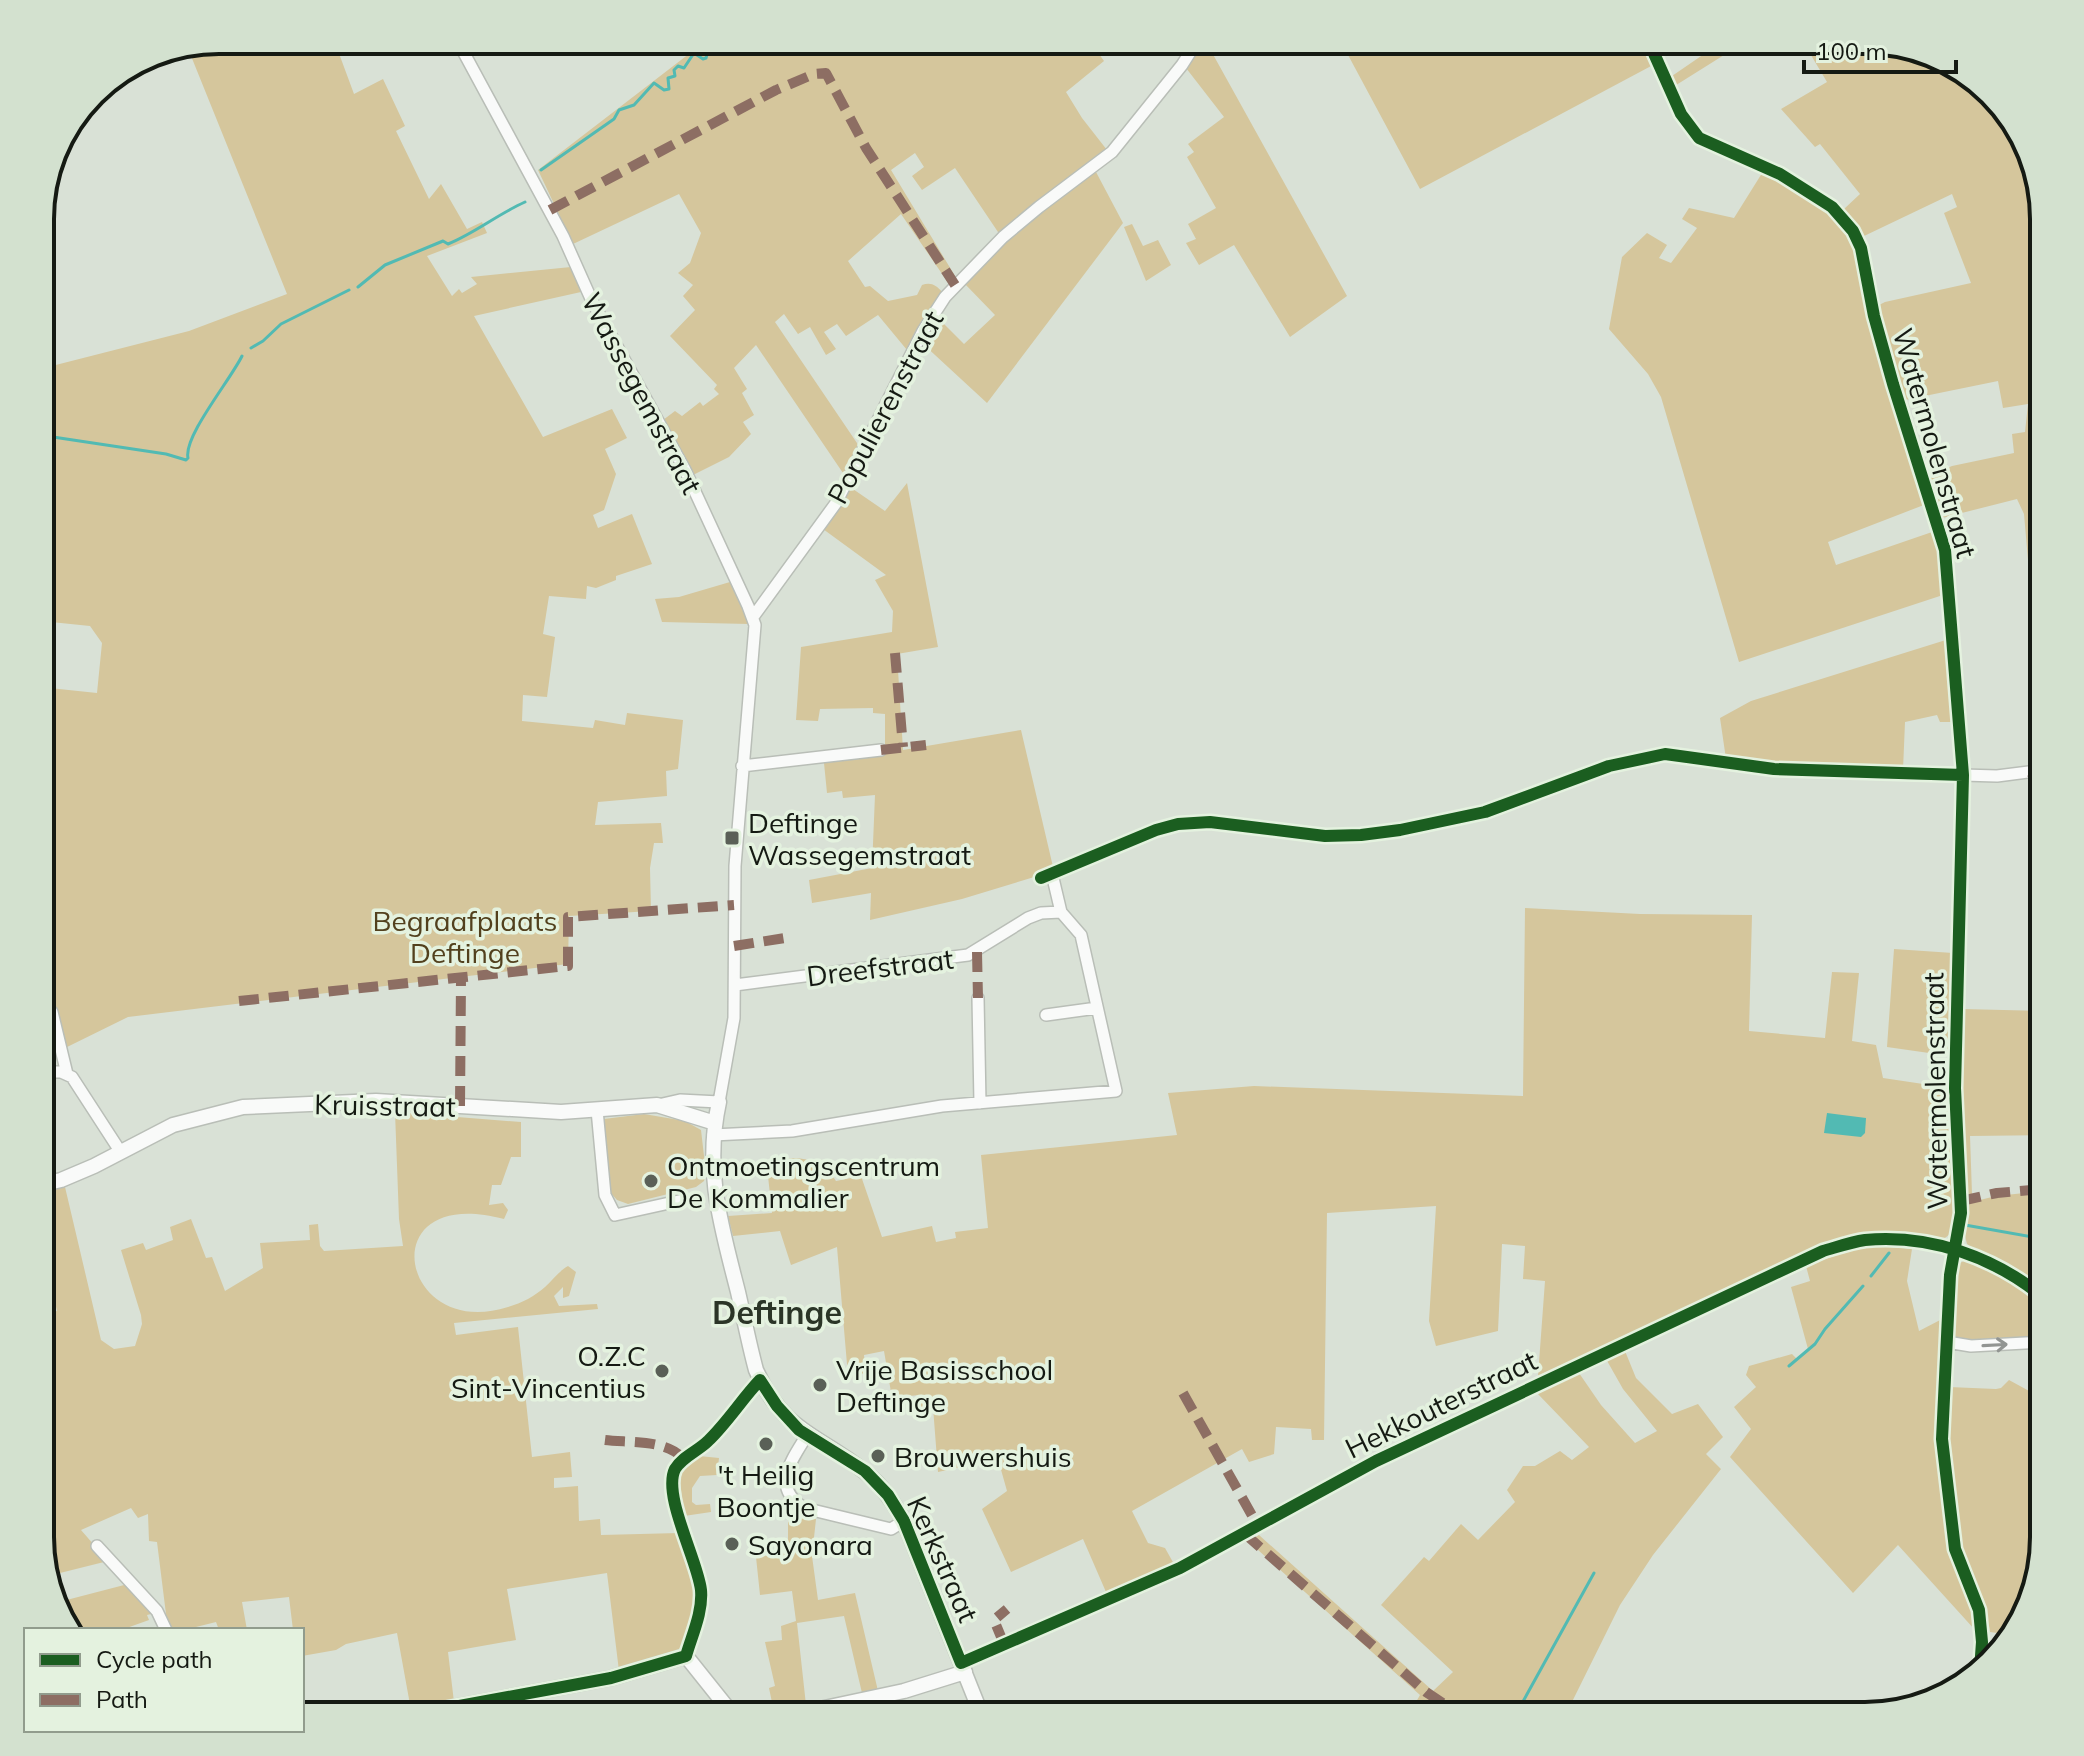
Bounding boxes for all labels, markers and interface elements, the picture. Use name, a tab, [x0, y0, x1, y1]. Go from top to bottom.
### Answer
scale bar	[1804, 24, 1956, 74]
text: 100 m	[1816, 36, 1887, 66]
street label: Wassegemstraat	[574, 286, 710, 500]
street label: Populierenstraat	[819, 304, 951, 510]
street label: Watermolenstraat	[1885, 324, 1985, 562]
place label: Deftinge Wassegemstraat	[748, 805, 971, 872]
marker: Deftinge Wassegemstraat	[723, 829, 741, 847]
park label: Begraafplaats Deftinge	[373, 903, 558, 970]
street label: Dreefstraat	[805, 941, 956, 993]
street label: Watermolenstraat	[1915, 972, 1955, 1210]
street label: Kruisstraat	[314, 1086, 456, 1124]
place label: Ontmoetingscentrum De Kommalier	[667, 1148, 940, 1215]
marker: Ontmoetingscentrum De Kommalier	[642, 1172, 660, 1190]
district label: Deftinge	[712, 1292, 842, 1332]
one-way arrow	[1981, 1337, 2008, 1352]
place label: O.Z.C Sint-Vincentius	[451, 1338, 646, 1405]
street label: Hekkouterstraat	[1339, 1342, 1543, 1466]
place label: Vrije Basisschool Deftinge	[836, 1352, 1053, 1419]
marker: O.Z.C Sint-Vincentius	[653, 1362, 671, 1380]
marker: Vrije Basisschool Deftinge	[811, 1376, 829, 1394]
marker: 't Heilig Boontje	[757, 1435, 775, 1453]
place label: Brouwershuis	[894, 1439, 1072, 1474]
marker: Brouwershuis	[869, 1447, 887, 1465]
place label: 't Heilig Boontje	[716, 1457, 816, 1524]
street label: Kerkstraat	[900, 1491, 986, 1627]
place label: Sayonara	[748, 1527, 873, 1562]
marker: Sayonara	[723, 1535, 741, 1553]
legend	[24, 1628, 304, 1732]
text: Cycle path	[96, 1644, 213, 1674]
text: Path	[96, 1684, 148, 1714]

